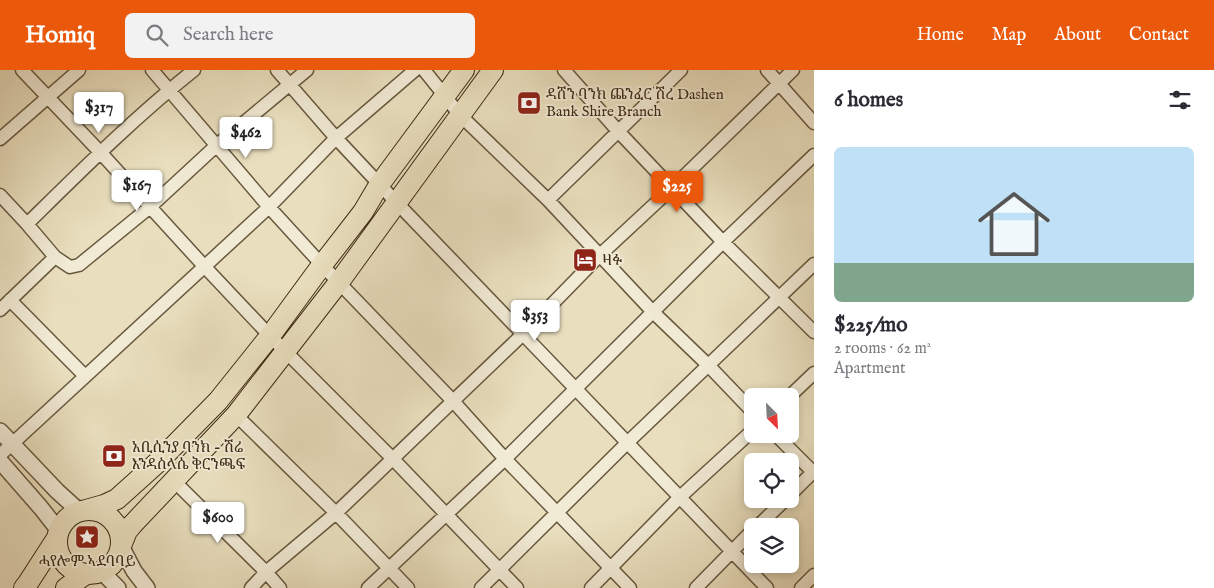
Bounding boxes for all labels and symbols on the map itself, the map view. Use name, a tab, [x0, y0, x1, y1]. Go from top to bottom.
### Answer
place label: ዳሸን ባንክ ጨንፈር ሽረ Dashen Bank Shire Branch	[546, 85, 724, 121]
bank icon: ዳሸን ባንክ ጨንፈር ሽረ Dashen Bank Shire Branch	[516, 90, 542, 116]
pin: $317	[69, 92, 129, 134]
pin: $462	[216, 116, 276, 159]
pin: $167	[107, 170, 167, 212]
pin: $225	[647, 170, 707, 213]
hotel icon: ዛፉ	[572, 247, 598, 273]
place label: ዛፉ	[602, 251, 622, 270]
pin: $353	[505, 300, 565, 342]
north arrow	[744, 388, 799, 442]
place label: አቢሲንያ ባንክ - ሽሬ እንዳስላሴ ቅርንጫፍ	[132, 438, 245, 474]
bank icon: አቢሲንያ ባንክ - ሽሬ እንዳስላሴ ቅርንጫፍ	[101, 443, 127, 469]
pin: $600	[188, 502, 248, 544]
place icon: ሓየሎም ኣደባባይ	[74, 524, 100, 550]
place label: ሓየሎም ኣደባባይ	[39, 552, 135, 571]

